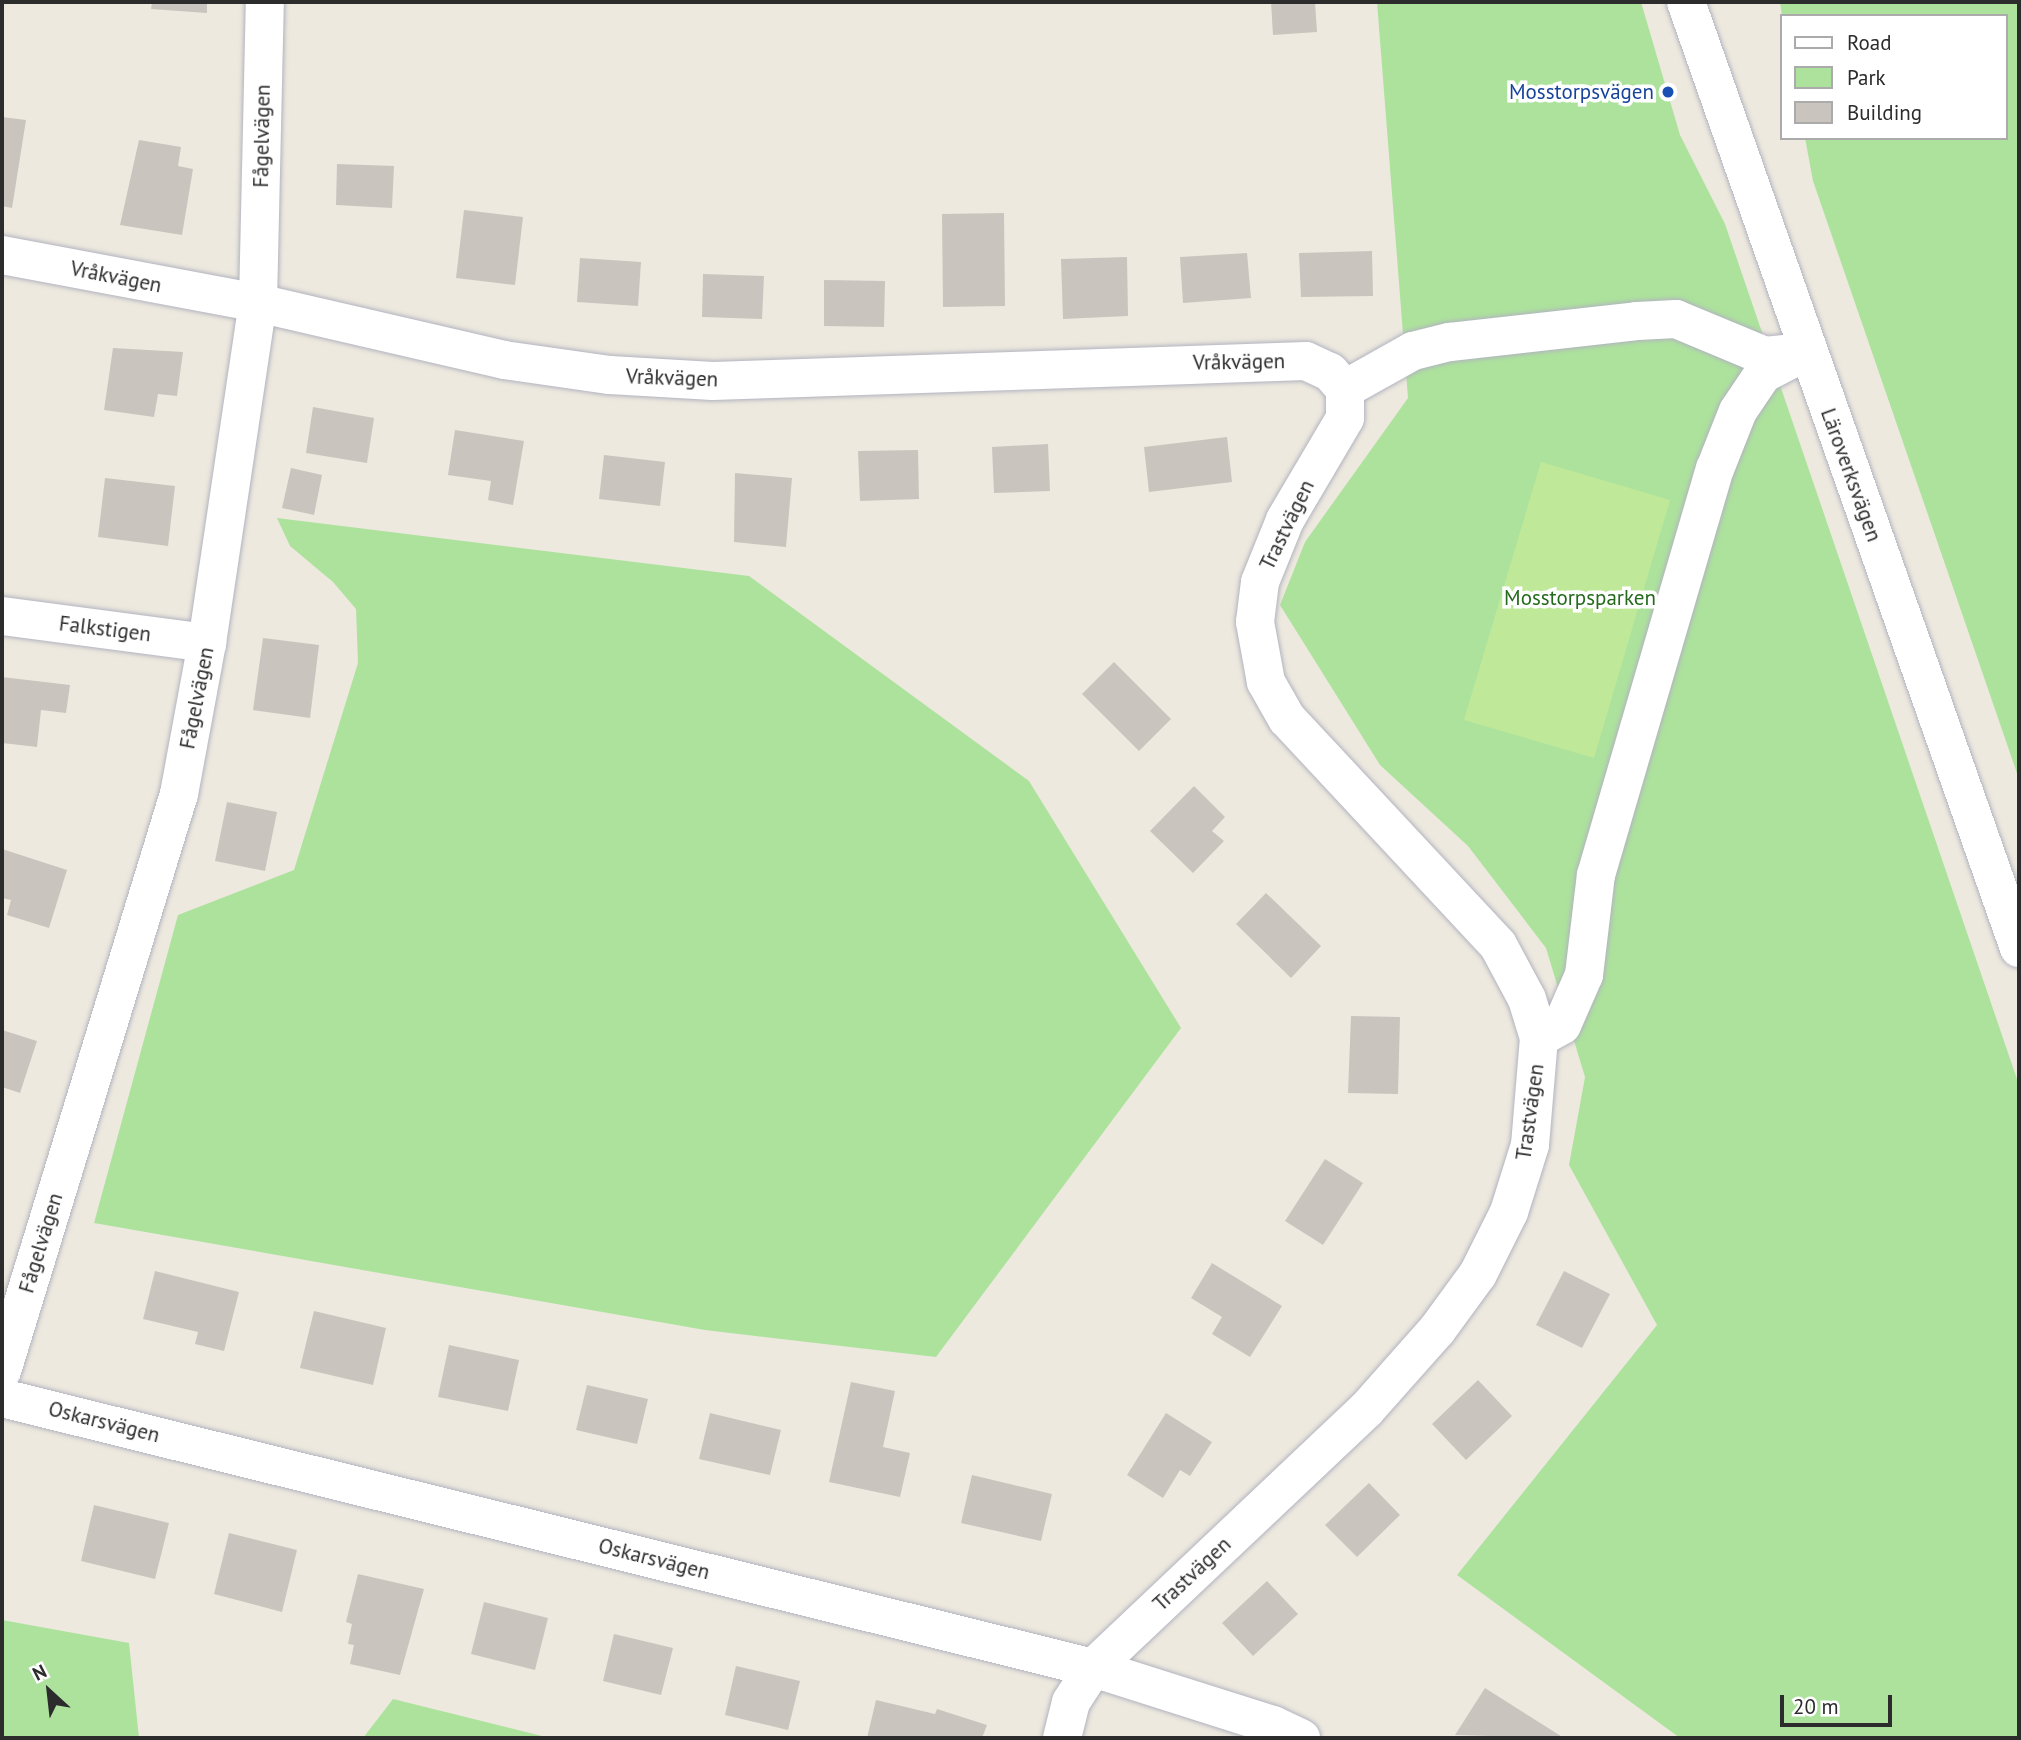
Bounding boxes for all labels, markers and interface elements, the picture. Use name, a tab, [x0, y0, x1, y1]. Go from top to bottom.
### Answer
legend	[1780, 14, 2007, 140]
text: Road	[1847, 29, 1891, 56]
text: Park	[1847, 64, 1886, 91]
place label: Mosstorpsvägen	[1509, 79, 1654, 105]
street label: Fågelvägen	[249, 84, 275, 188]
marker: Mosstorpsvägen	[1660, 84, 1676, 100]
text: Building	[1847, 99, 1922, 126]
street label: Vråkvägen	[68, 256, 164, 298]
street label: Vråkvägen	[1193, 349, 1285, 375]
street label: Vråkvägen	[625, 364, 719, 392]
street label: Läroverksvägen	[1815, 405, 1887, 545]
street label: Trastvägen	[1254, 476, 1320, 574]
park label: Mosstorpsparken	[1504, 585, 1656, 611]
street label: Falkstigen	[58, 611, 152, 647]
street label: Fågelvägen	[175, 645, 219, 751]
street label: Trastvägen	[1511, 1062, 1549, 1162]
street label: Fågelvägen	[14, 1190, 68, 1296]
street label: Oskarsvägen	[46, 1396, 162, 1448]
street label: Trastvägen	[1148, 1532, 1236, 1616]
street label: Oskarsvägen	[596, 1533, 712, 1585]
north arrow	[14, 1656, 84, 1726]
text: N	[28, 1659, 50, 1686]
scale bar	[1783, 1680, 1895, 1724]
text: 20 m	[1793, 1693, 1839, 1720]

